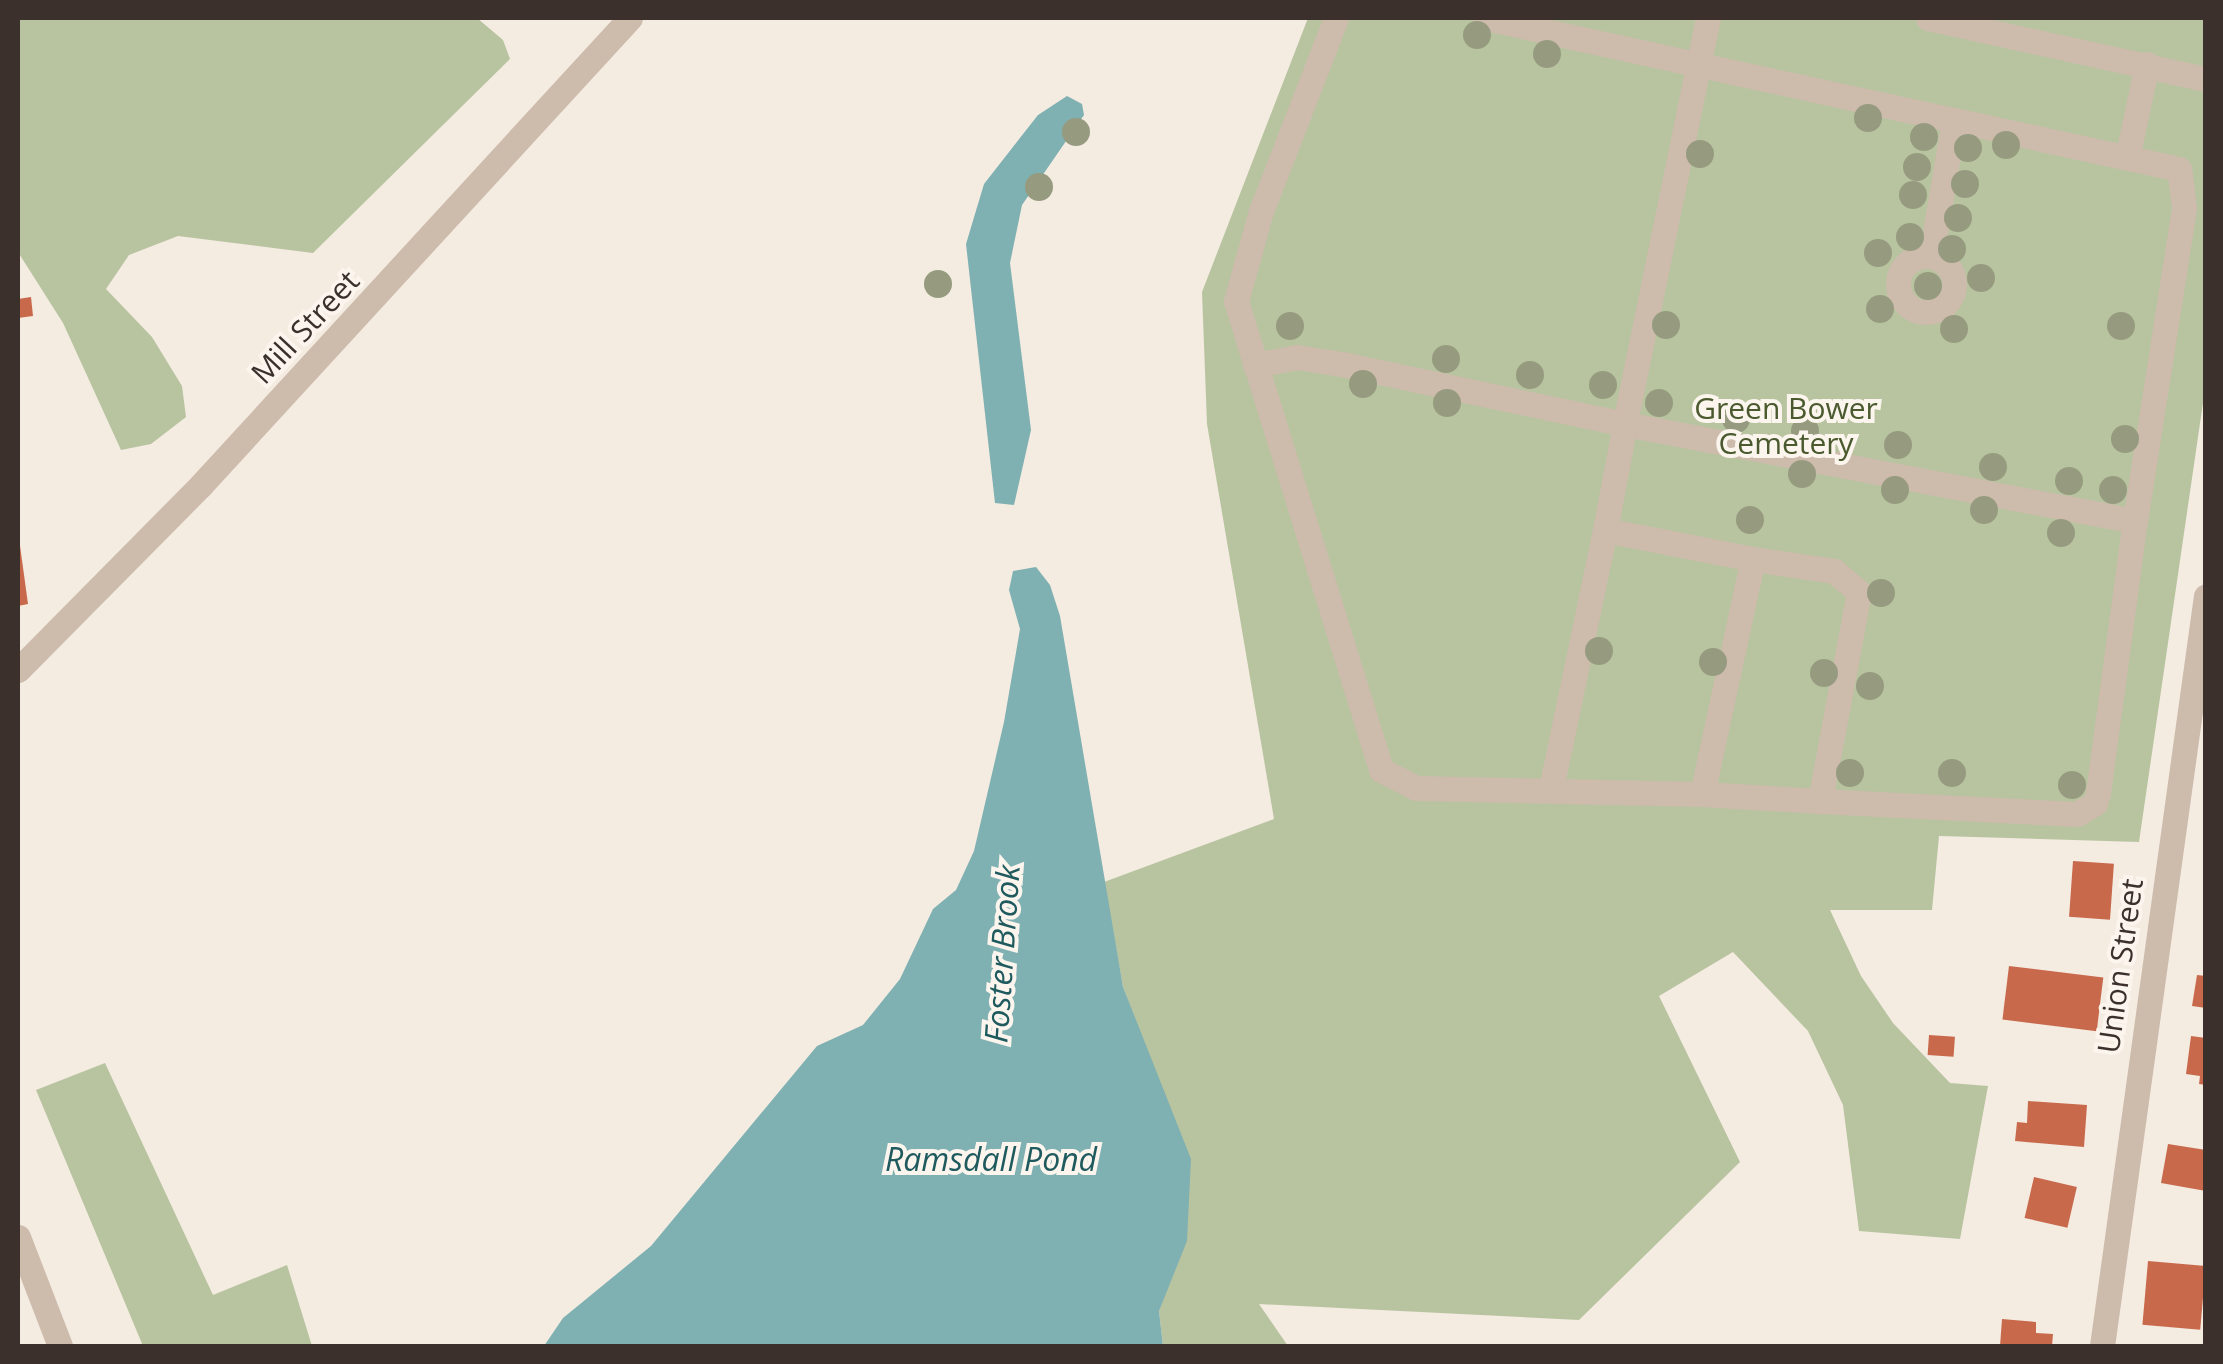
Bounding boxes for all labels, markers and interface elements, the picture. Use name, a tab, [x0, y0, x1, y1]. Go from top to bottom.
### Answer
street label: Mill Street	[244, 263, 366, 391]
park label: Green Bower Cemetery	[1694, 390, 1878, 460]
water label: Foster Brook	[977, 864, 1027, 1044]
street label: Union Street	[2090, 876, 2150, 1056]
water label: Ramsdall Pond	[885, 1140, 1097, 1178]

